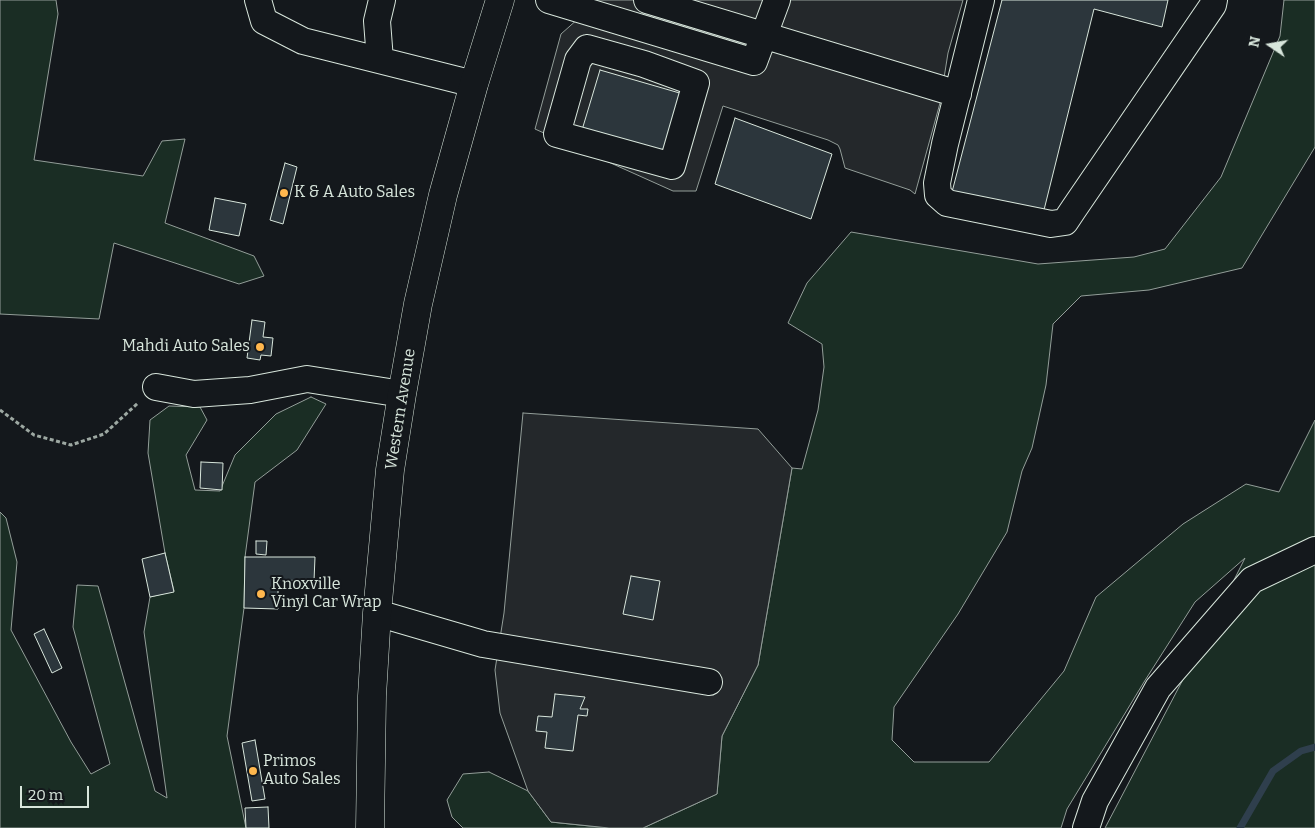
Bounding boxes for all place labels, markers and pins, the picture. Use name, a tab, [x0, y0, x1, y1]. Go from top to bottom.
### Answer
place label: K & A Auto Sales	[294, 183, 415, 203]
marker: K & A Auto Sales	[278, 187, 290, 199]
place label: Mahdi Auto Sales	[122, 337, 250, 357]
marker: Mahdi Auto Sales	[254, 341, 266, 353]
place label: Knoxville Vinyl Car Wrap	[271, 575, 381, 613]
marker: Knoxville Vinyl Car Wrap	[255, 588, 267, 600]
place label: Primos Auto Sales	[263, 752, 341, 790]
marker: Primos Auto Sales	[247, 765, 259, 777]

